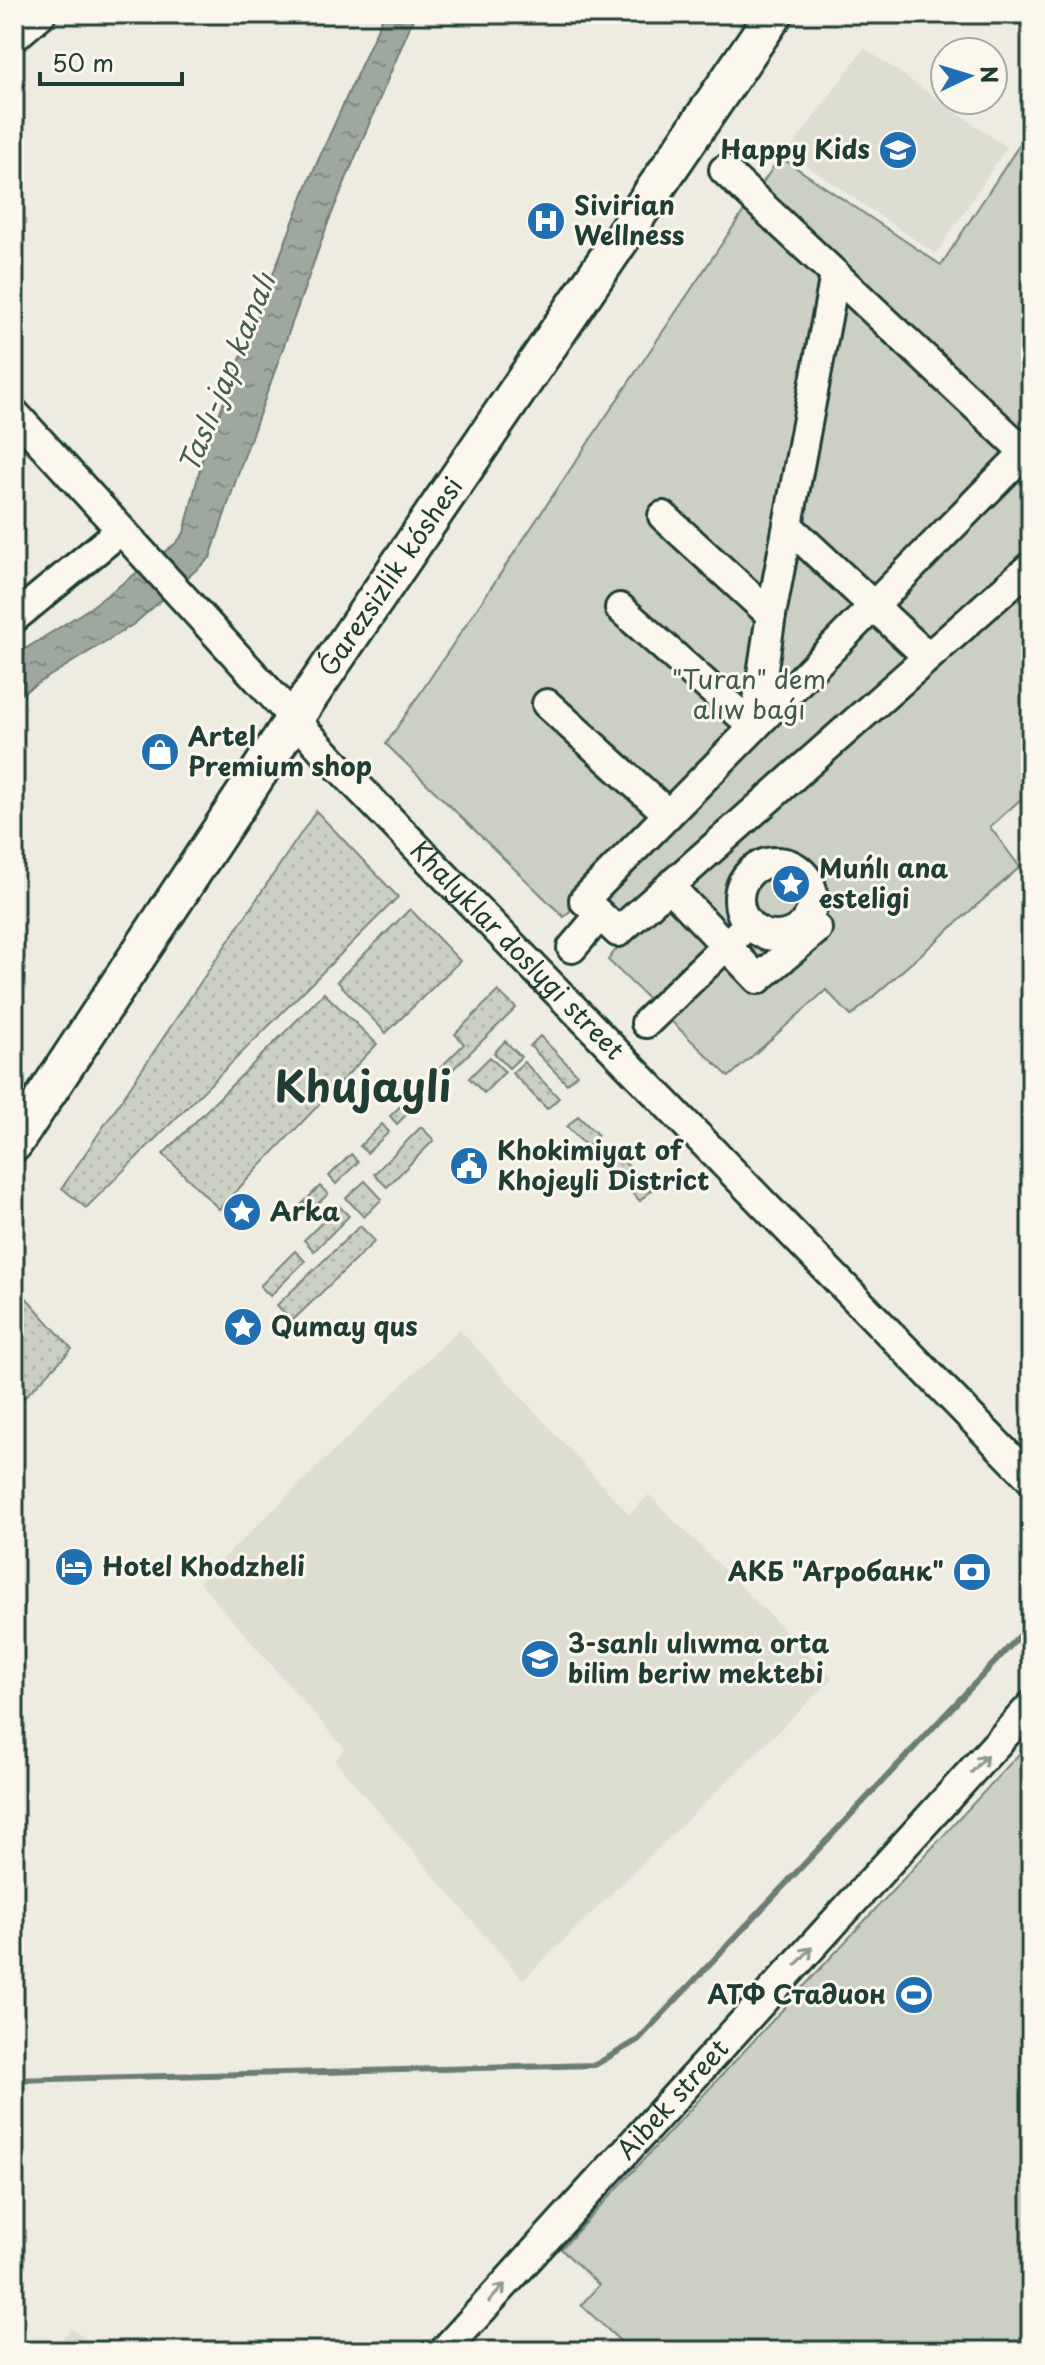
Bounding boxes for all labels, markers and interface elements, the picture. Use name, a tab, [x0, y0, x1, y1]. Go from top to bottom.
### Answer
scale bar	[40, 36, 182, 86]
north arrow	[929, 36, 1009, 116]
text: 50 m	[52, 44, 114, 80]
text: N	[973, 65, 1008, 84]
place label: Happy Kids	[720, 129, 870, 168]
school or university icon: Happy Kids	[877, 129, 919, 171]
place label: Sivirian Wellness	[574, 185, 684, 254]
hospital icon: Sivirian Wellness	[525, 200, 567, 242]
water label: Taslı-jap kanalı	[166, 264, 286, 479]
street label: Ǵarezsizlik kóshesi	[308, 468, 471, 684]
park label: "Turan" dem alıw baǵı	[672, 659, 826, 728]
place label: Artel Premium shop	[188, 716, 372, 785]
shop icon: Artel Premium shop	[139, 731, 181, 773]
street label: Khalyklar doslygi street	[402, 831, 634, 1068]
place label: Muńlı ana esteligi	[819, 848, 948, 917]
place icon: Muńlı ana esteligi	[770, 863, 812, 905]
district label: Khujayli	[274, 1053, 452, 1116]
place label: Khokimiyat of Khojeyli District	[497, 1130, 709, 1199]
public building icon: Khokimiyat of Khojeyli District	[448, 1145, 490, 1187]
place icon: Arka	[221, 1191, 263, 1233]
place label: Arka	[270, 1191, 340, 1230]
place icon: Qumay qus	[222, 1306, 264, 1348]
place label: Qumay qus	[271, 1306, 418, 1345]
hotel icon: Hotel Khodzheli	[53, 1546, 95, 1588]
place label: Hotel Khodzheli	[102, 1546, 305, 1585]
place label: АКБ "Агробанк"	[727, 1551, 944, 1590]
bank icon: АКБ "Агробанк"	[951, 1551, 993, 1593]
place label: 3-sanlı ulıwma orta bilim beriw mektebi	[568, 1623, 829, 1692]
school or university icon: 3-sanlı ulıwma orta bilim beriw mektebi	[519, 1638, 561, 1680]
one-way arrow	[969, 1754, 987, 1774]
one-way arrow	[794, 1946, 813, 1966]
place label: АТФ Стадион	[707, 1974, 886, 2013]
sports icon: АТФ Стадион	[893, 1974, 935, 2016]
street label: Aibek street	[607, 2030, 737, 2167]
one-way arrow	[487, 2284, 505, 2304]

